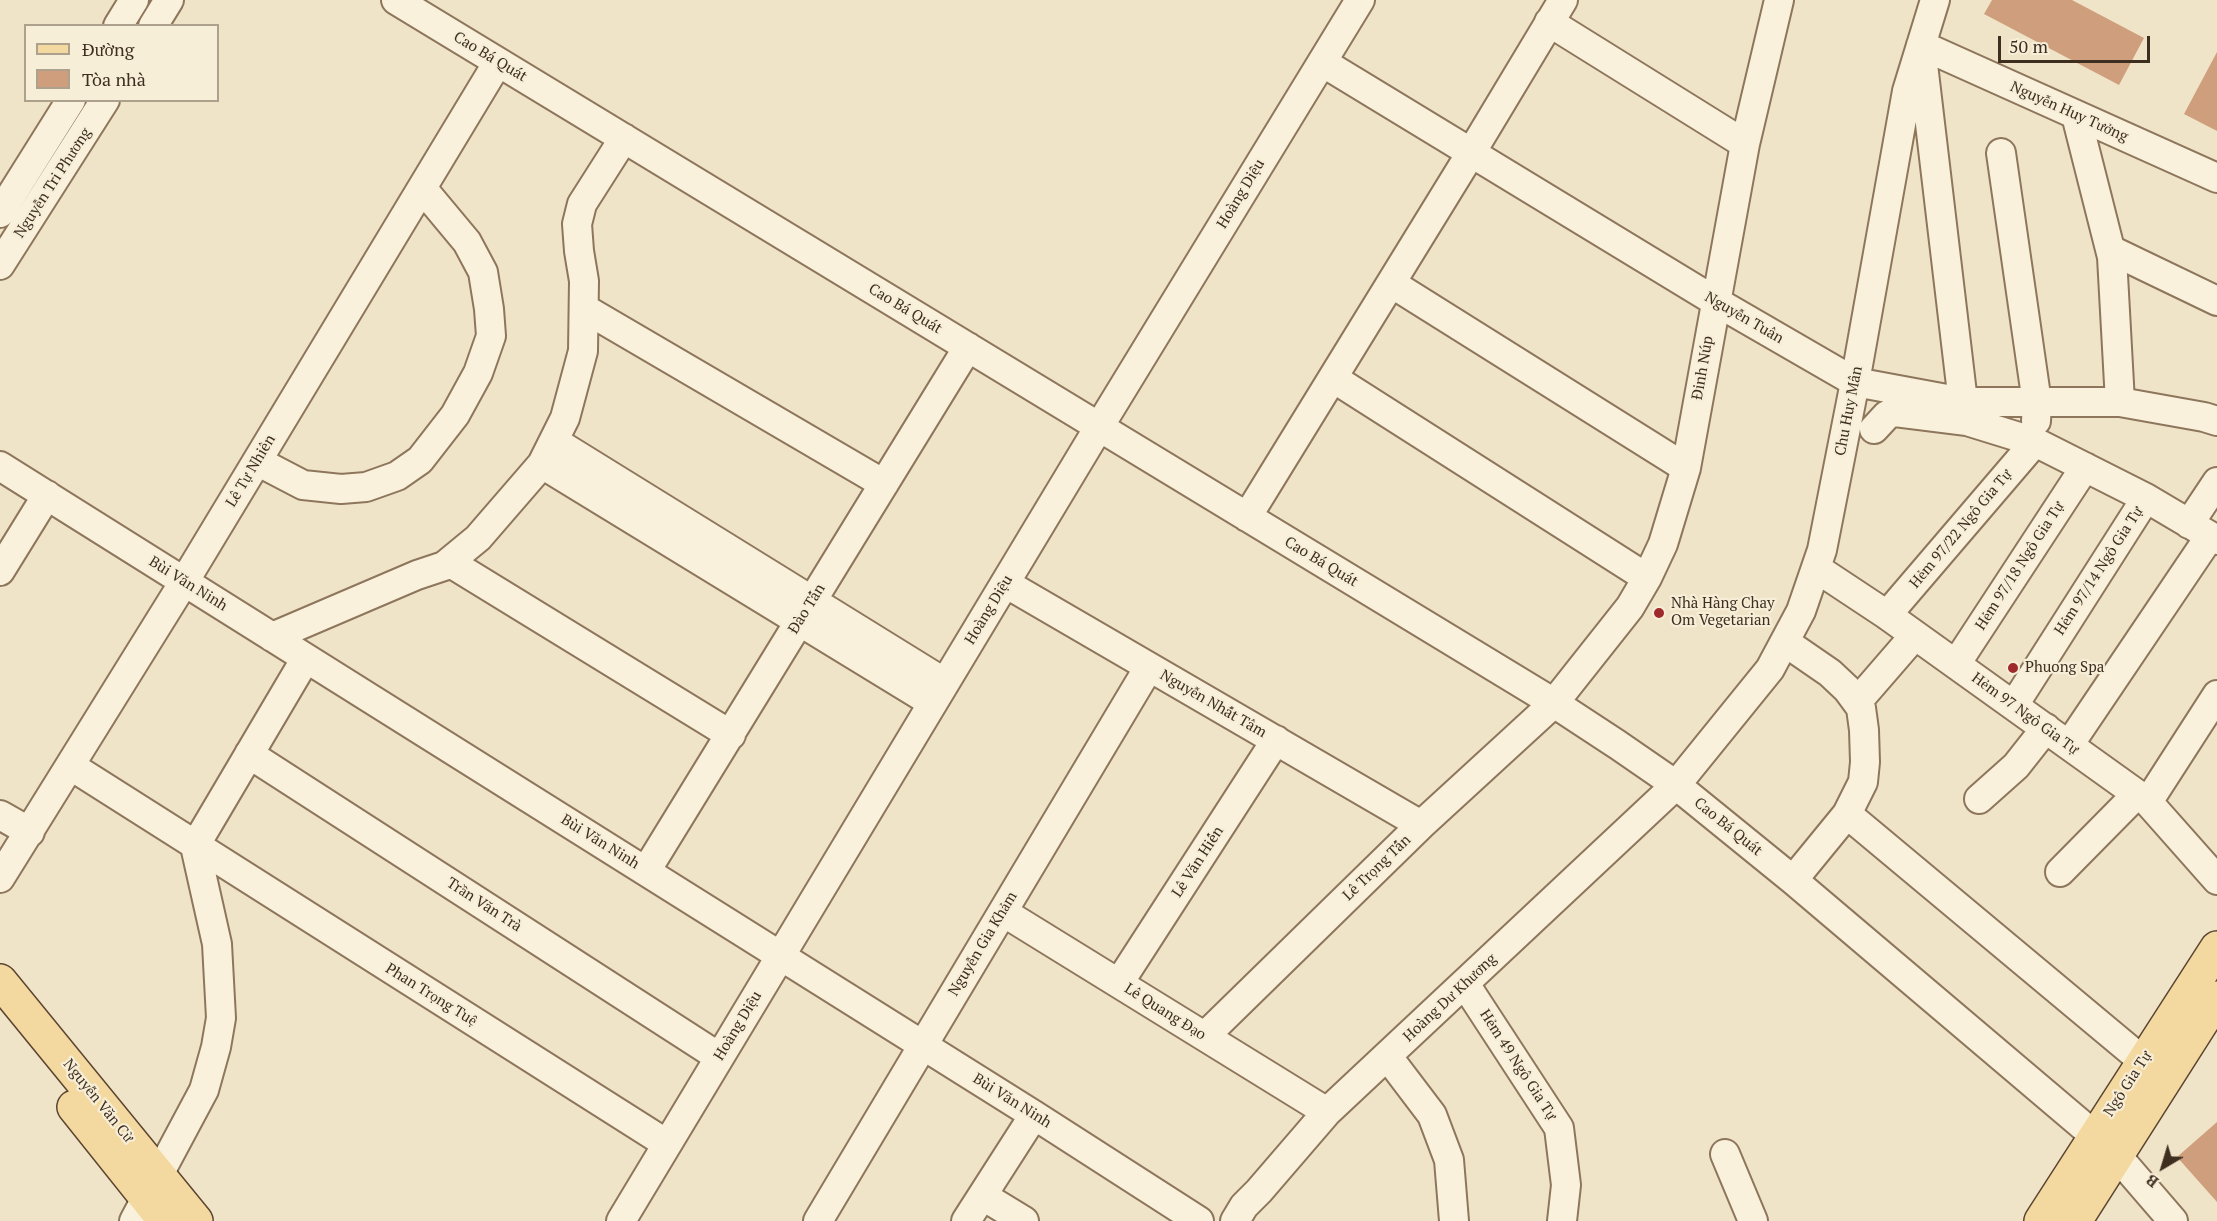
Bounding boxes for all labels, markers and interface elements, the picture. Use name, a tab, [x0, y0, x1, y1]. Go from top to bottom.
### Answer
legend	[24, 24, 219, 102]
scale bar	[2001, 24, 2152, 62]
street label: Cao Bá Quát	[450, 28, 530, 86]
text: 50 m	[2009, 34, 2048, 58]
text: Đường	[82, 37, 134, 61]
text: Tòa nhà	[82, 67, 146, 91]
street label: Nguyễn Huy Tưởng	[2007, 78, 2131, 146]
street label: Nguyễn Tri Phương	[11, 125, 95, 241]
street label: Hoàng Diệu	[1213, 156, 1269, 232]
street label: Cao Bá Quát	[865, 280, 945, 338]
street label: Nguyễn Tuân	[1701, 288, 1787, 348]
street label: Đinh Núp	[1689, 335, 1717, 401]
street label: Chu Huy Mân	[1831, 365, 1867, 457]
street label: Lê Tự Nhiên	[222, 432, 280, 510]
street label: Hẻm 97/22 Ngô Gia Tự	[1906, 466, 2016, 592]
street label: Hẻm 97/18 Ngô Gia Tự	[1972, 499, 2068, 633]
street label: Hẻm 97/14 Ngô Gia Tự	[2051, 504, 2147, 638]
street label: Cao Bá Quát	[1281, 533, 1361, 591]
street label: Bùi Văn Ninh	[145, 553, 231, 615]
street label: Hoàng Diệu	[961, 572, 1017, 648]
street label: Đào Tấn	[785, 581, 829, 637]
place label: Nhà Hàng Chay Om Vegetarian	[1671, 595, 1775, 630]
marker: Nhà Hàng Chay Om Vegetarian	[1652, 606, 1666, 620]
place label: Phuong Spa	[2025, 659, 2104, 677]
marker: Phuong Spa	[2006, 661, 2020, 675]
street label: Nguyễn Nhất Tâm	[1157, 666, 1269, 742]
street label: Hẻm 97 Ngô Gia Tự	[1968, 669, 2082, 759]
street label: Cao Bá Quát	[1690, 794, 1766, 860]
street label: Bùi Văn Ninh	[557, 811, 643, 873]
street label: Lê Văn Hiến	[1168, 823, 1228, 901]
street label: Lê Trọng Tấn	[1339, 831, 1415, 905]
street label: Trần Văn Trà	[443, 874, 525, 936]
street label: Nguyễn Gia Khảm	[945, 889, 1021, 999]
street label: Hoàng Dư Khương	[1400, 950, 1500, 1046]
street label: Phan Trọng Tuệ	[382, 960, 480, 1030]
street label: Lê Quang Đạo	[1121, 980, 1209, 1044]
street label: Hoàng Diệu	[710, 988, 766, 1064]
street label: Hẻm 49 Ngô Gia Tự	[1476, 1006, 1560, 1124]
street label: Ngô Gia Tự	[2100, 1048, 2156, 1120]
street label: Nguyễn Văn Cừ	[59, 1056, 137, 1146]
street label: Bùi Văn Ninh	[969, 1070, 1055, 1132]
north arrow	[2133, 1137, 2193, 1197]
text: B	[2141, 1169, 2163, 1193]

